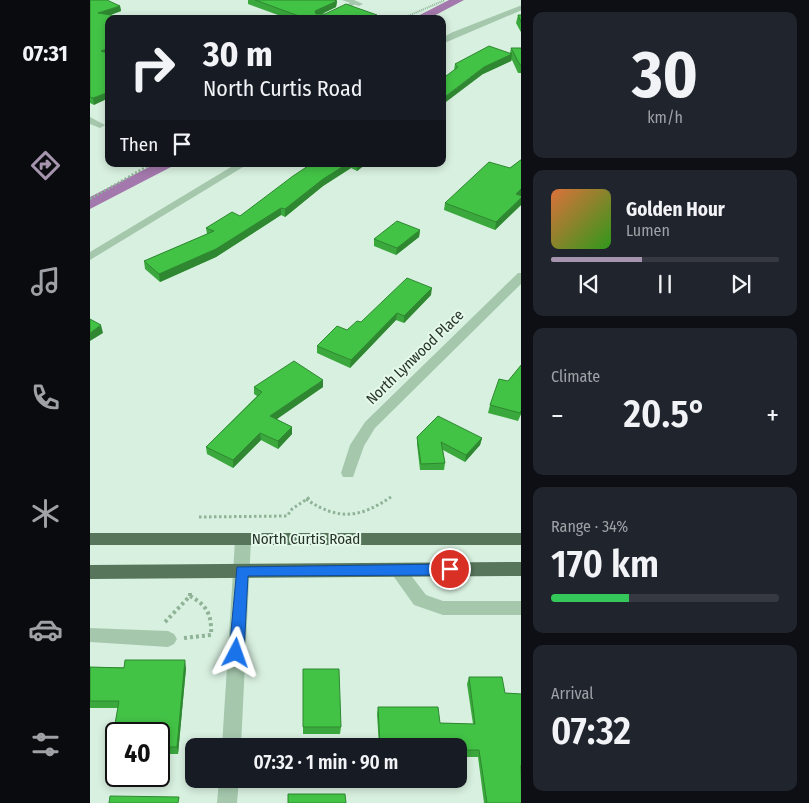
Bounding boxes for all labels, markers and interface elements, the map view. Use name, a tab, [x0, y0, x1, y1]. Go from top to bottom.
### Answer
text: 30 m	[203, 33, 273, 75]
icon: right	[120, 35, 185, 100]
text: 30	[632, 36, 698, 114]
text: 07:31	[22, 40, 68, 67]
text: North Curtis Road	[203, 75, 362, 102]
text: km/h	[647, 108, 683, 127]
icon: arrive	[168, 130, 196, 158]
text: Then	[120, 133, 158, 156]
icon: directions	[28, 148, 63, 183]
text: Golden Hour	[626, 198, 725, 221]
text: Lumen	[626, 221, 670, 240]
icon: music	[28, 264, 63, 299]
icon: previous	[575, 270, 603, 298]
icon: pause	[651, 270, 679, 298]
icon: next	[727, 270, 755, 298]
street label: North Lynwood Place	[363, 306, 467, 408]
text: Climate	[551, 367, 600, 386]
icon: phone	[28, 380, 63, 415]
text: 20.5°	[624, 391, 706, 437]
text: −	[551, 399, 564, 432]
text: +	[766, 399, 779, 432]
icon: climate	[28, 496, 63, 531]
text: Range · 34%	[551, 517, 628, 536]
street label: North Curtis Road	[252, 530, 360, 548]
text: 170 km	[551, 541, 659, 587]
pin	[429, 548, 471, 590]
icon: arrive	[436, 555, 464, 583]
icon: car	[28, 612, 63, 647]
position arrow	[209, 626, 261, 678]
text: Arrival	[551, 684, 593, 703]
text: 07:32	[551, 708, 631, 754]
speed limit sign: 40	[105, 722, 170, 787]
icon: filters	[28, 727, 63, 762]
text: 07:32 · 1 min · 90 m	[254, 751, 398, 774]

